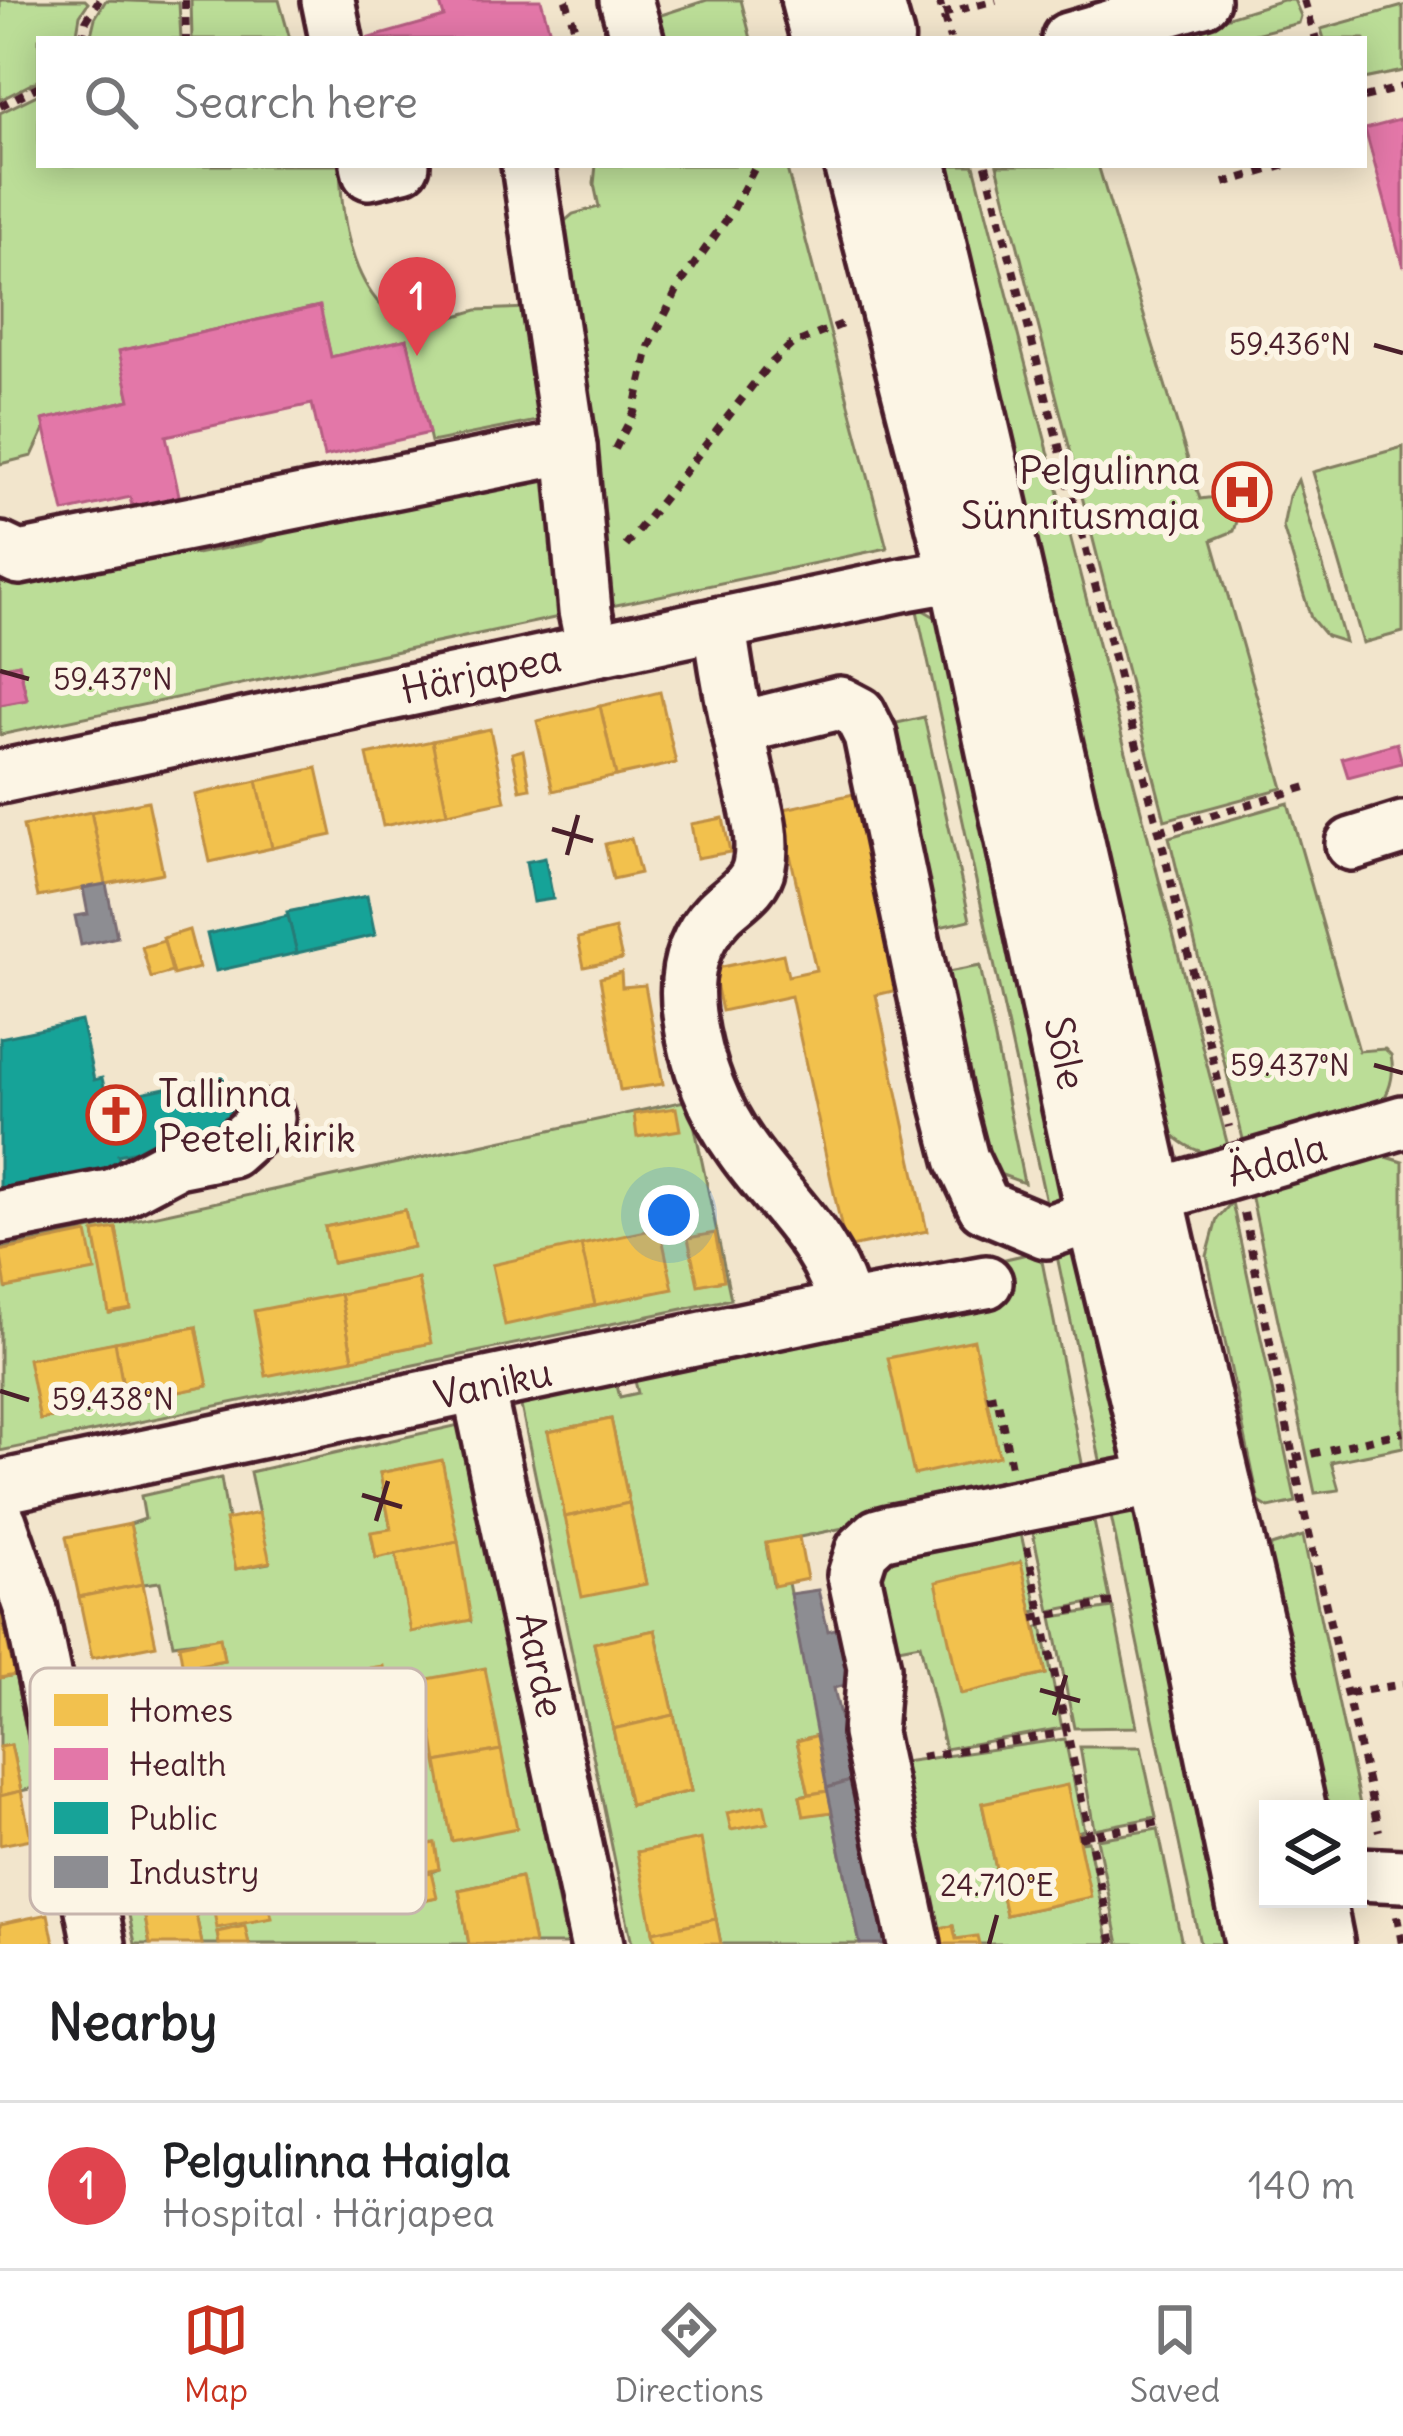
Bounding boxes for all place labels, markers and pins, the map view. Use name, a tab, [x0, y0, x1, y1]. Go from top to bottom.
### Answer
pin: 1	[378, 257, 456, 356]
place label: Pelgulinna Sünnitusmaja	[961, 446, 1200, 540]
hospital icon: Pelgulinna Sünnitusmaja	[1211, 461, 1273, 523]
place label: Tallinna Peeteli kirik	[158, 1069, 356, 1163]
church icon: Tallinna Peeteli kirik	[85, 1084, 147, 1146]

